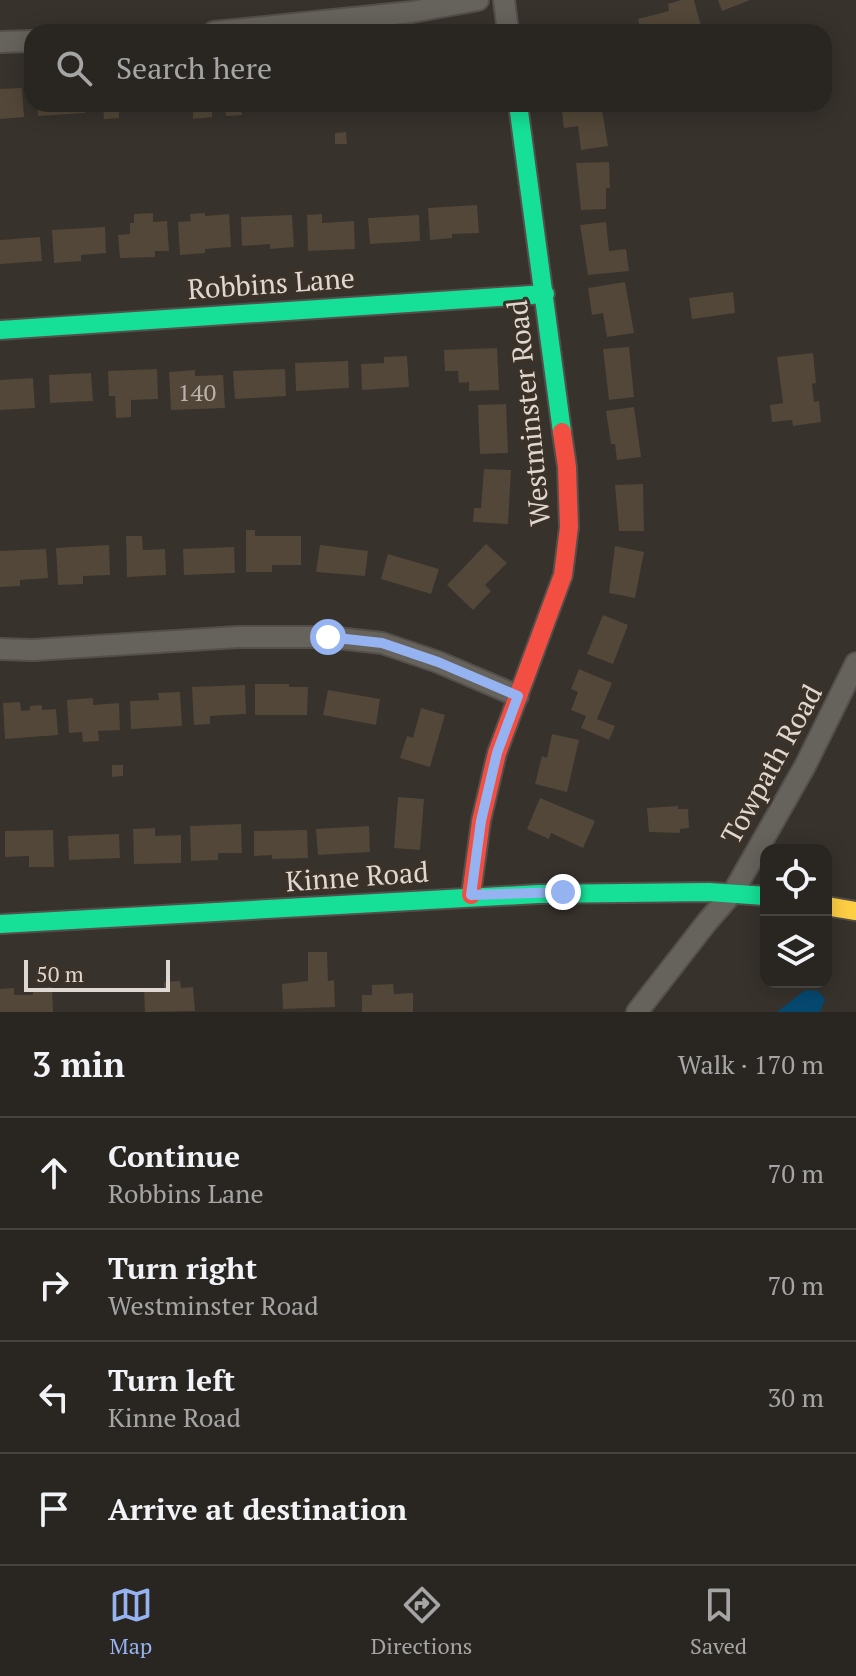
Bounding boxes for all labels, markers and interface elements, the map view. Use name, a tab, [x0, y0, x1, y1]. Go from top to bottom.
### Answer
search box	[24, 24, 832, 112]
icon: search	[52, 46, 96, 90]
text: Search here	[116, 48, 272, 88]
street label: Robbins Lane	[186, 259, 356, 307]
street label: Westminster Road	[498, 298, 558, 528]
house number: 140	[178, 376, 216, 408]
route start	[310, 619, 346, 655]
street label: Towpath Road	[712, 678, 830, 850]
map controls	[760, 844, 832, 988]
button: locate	[760, 844, 832, 916]
street label: Kinne Road	[284, 853, 430, 899]
route end	[545, 874, 581, 910]
button: layers	[760, 916, 832, 988]
scale bar	[24, 956, 170, 992]
text: 50 m	[36, 959, 84, 988]
text: 3 min	[32, 1042, 125, 1087]
text: Walk · 170 m	[678, 1047, 824, 1081]
text: Continue	[108, 1136, 240, 1176]
icon: ahead	[32, 1151, 76, 1195]
text: 70 m	[768, 1156, 824, 1190]
text: Robbins Lane	[108, 1176, 264, 1210]
text: Turn right	[108, 1248, 257, 1288]
icon: right	[32, 1263, 76, 1307]
text: 70 m	[768, 1268, 824, 1302]
text: Westminster Road	[108, 1288, 319, 1322]
text: Turn left	[108, 1360, 235, 1400]
icon: left	[32, 1375, 76, 1419]
text: 30 m	[768, 1380, 824, 1414]
text: Kinne Road	[108, 1400, 241, 1434]
icon: arrive	[32, 1487, 76, 1531]
text: Arrive at destination	[108, 1489, 407, 1529]
tab: Map	[109, 1583, 153, 1660]
tab: Directions	[371, 1583, 472, 1660]
tab: Saved	[690, 1583, 747, 1660]

